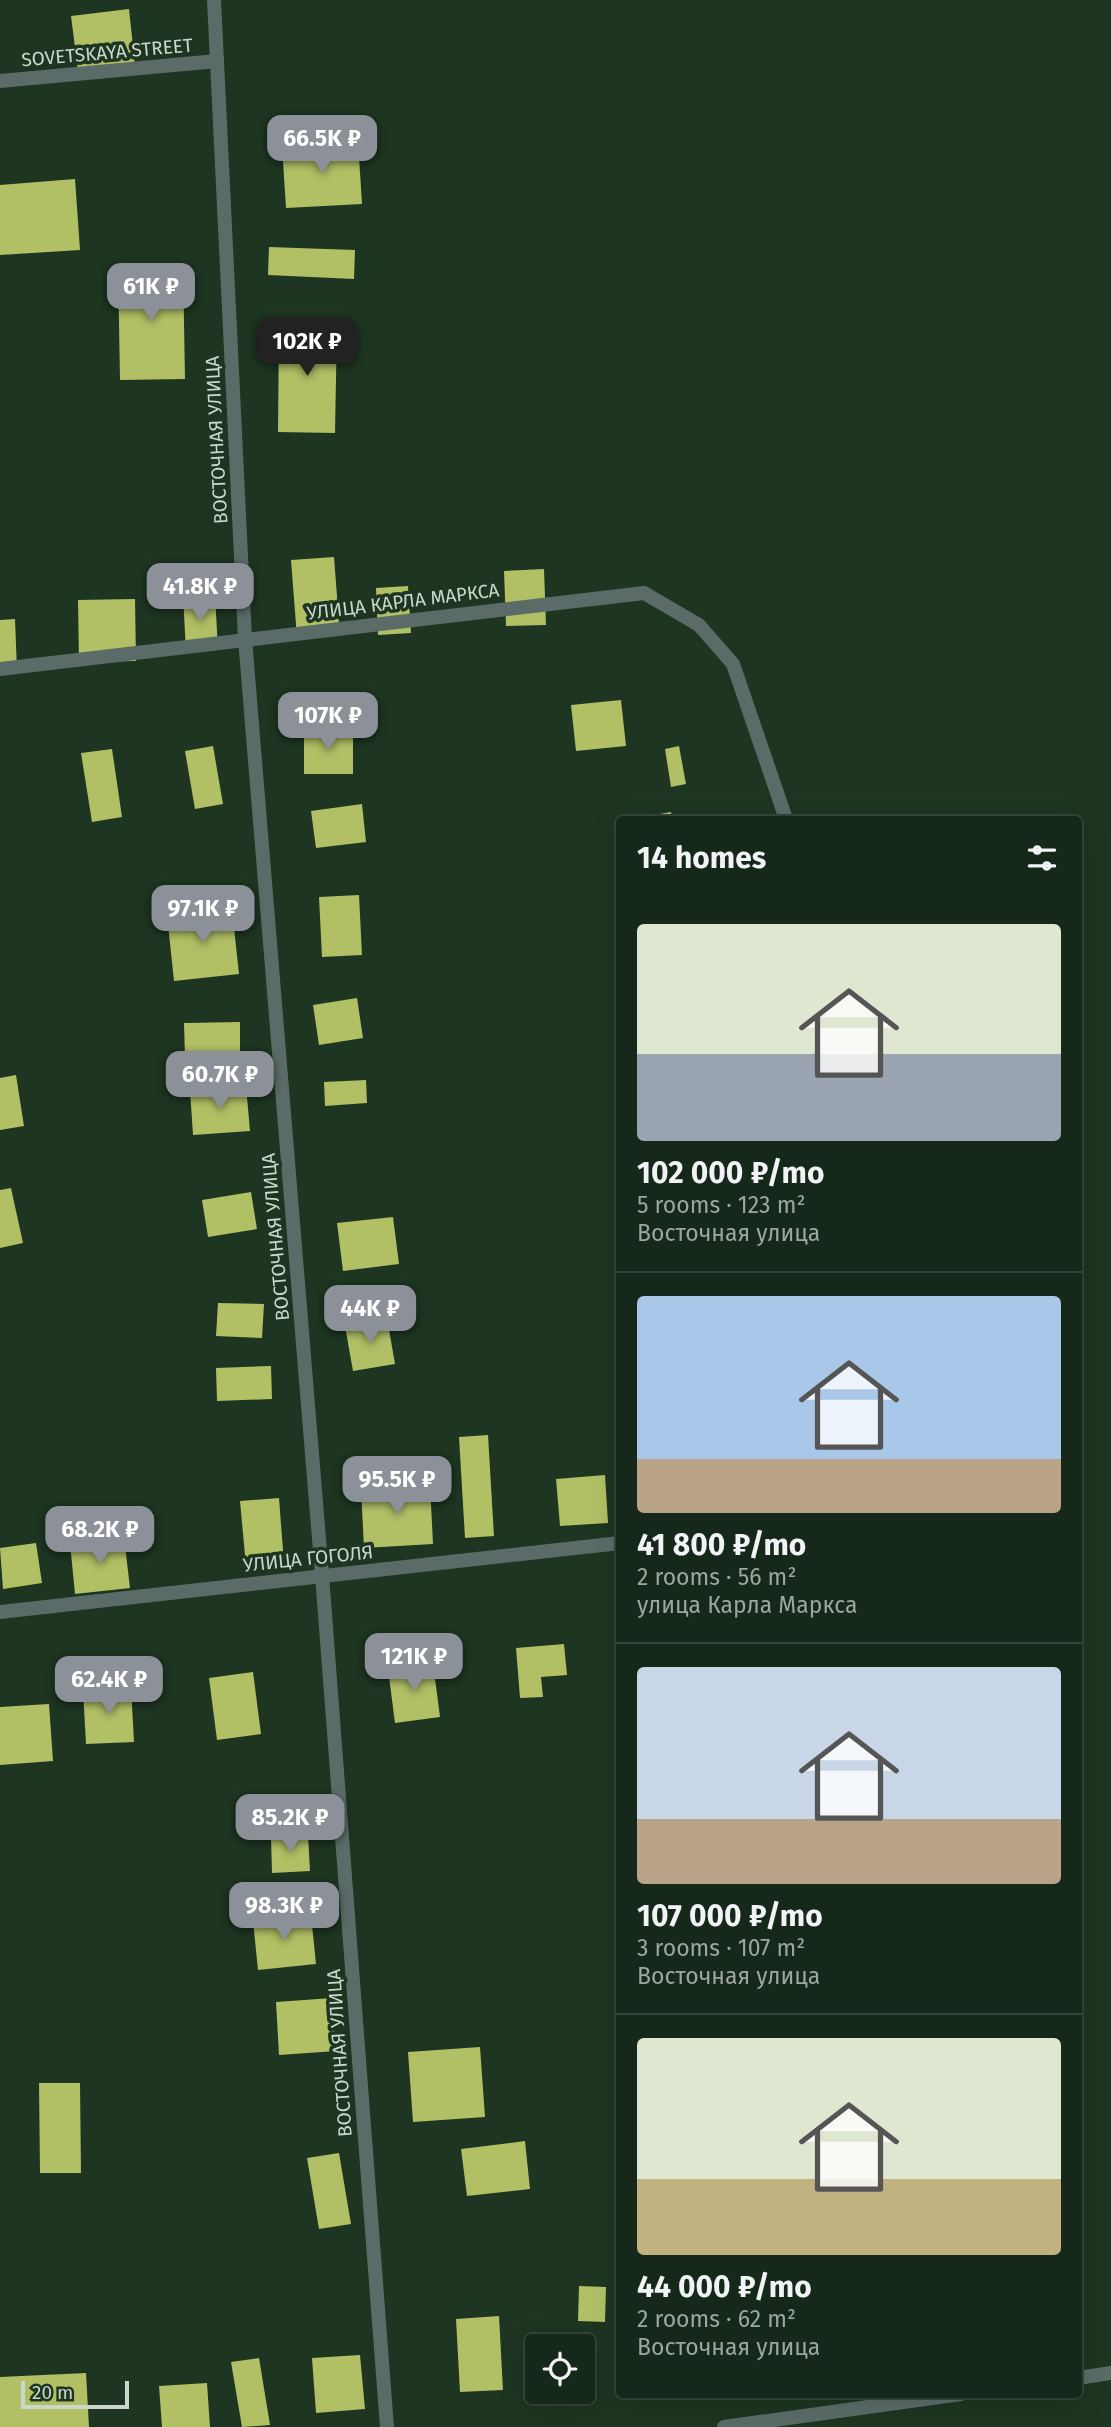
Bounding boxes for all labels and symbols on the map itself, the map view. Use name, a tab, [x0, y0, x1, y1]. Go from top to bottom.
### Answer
street label: SOVETSKAYA STREET	[20, 34, 194, 71]
pin: 66.5K ₽	[257, 116, 387, 175]
pin: 61K ₽	[102, 264, 200, 323]
pin: 102K ₽	[250, 318, 364, 378]
street label: ВОСТОЧНАЯ УЛИЦА	[201, 355, 232, 525]
pin: 41.8K ₽	[135, 564, 265, 623]
street label: УЛИЦА КАРЛА МАРКСА	[306, 578, 501, 625]
pin: 107K ₽	[271, 692, 385, 752]
pin: 97.1K ₽	[138, 886, 268, 945]
pin: 60.7K ₽	[155, 1052, 285, 1111]
street label: ВОСТОЧНАЯ УЛИЦА	[257, 1152, 294, 1322]
pin: 44K ₽	[321, 1286, 419, 1345]
pin: 95.5K ₽	[332, 1456, 462, 1516]
pin: 68.2K ₽	[35, 1506, 165, 1566]
street label: УЛИЦА ГОГОЛЯ	[242, 1540, 374, 1577]
pin: 121K ₽	[357, 1634, 471, 1693]
pin: 62.4K ₽	[44, 1656, 174, 1716]
pin: 85.2K ₽	[225, 1794, 355, 1854]
pin: 98.3K ₽	[219, 1882, 349, 1942]
street label: ВОСТОЧНАЯ УЛИЦА	[322, 1968, 357, 2138]
scale bar	[21, 2378, 130, 2410]

